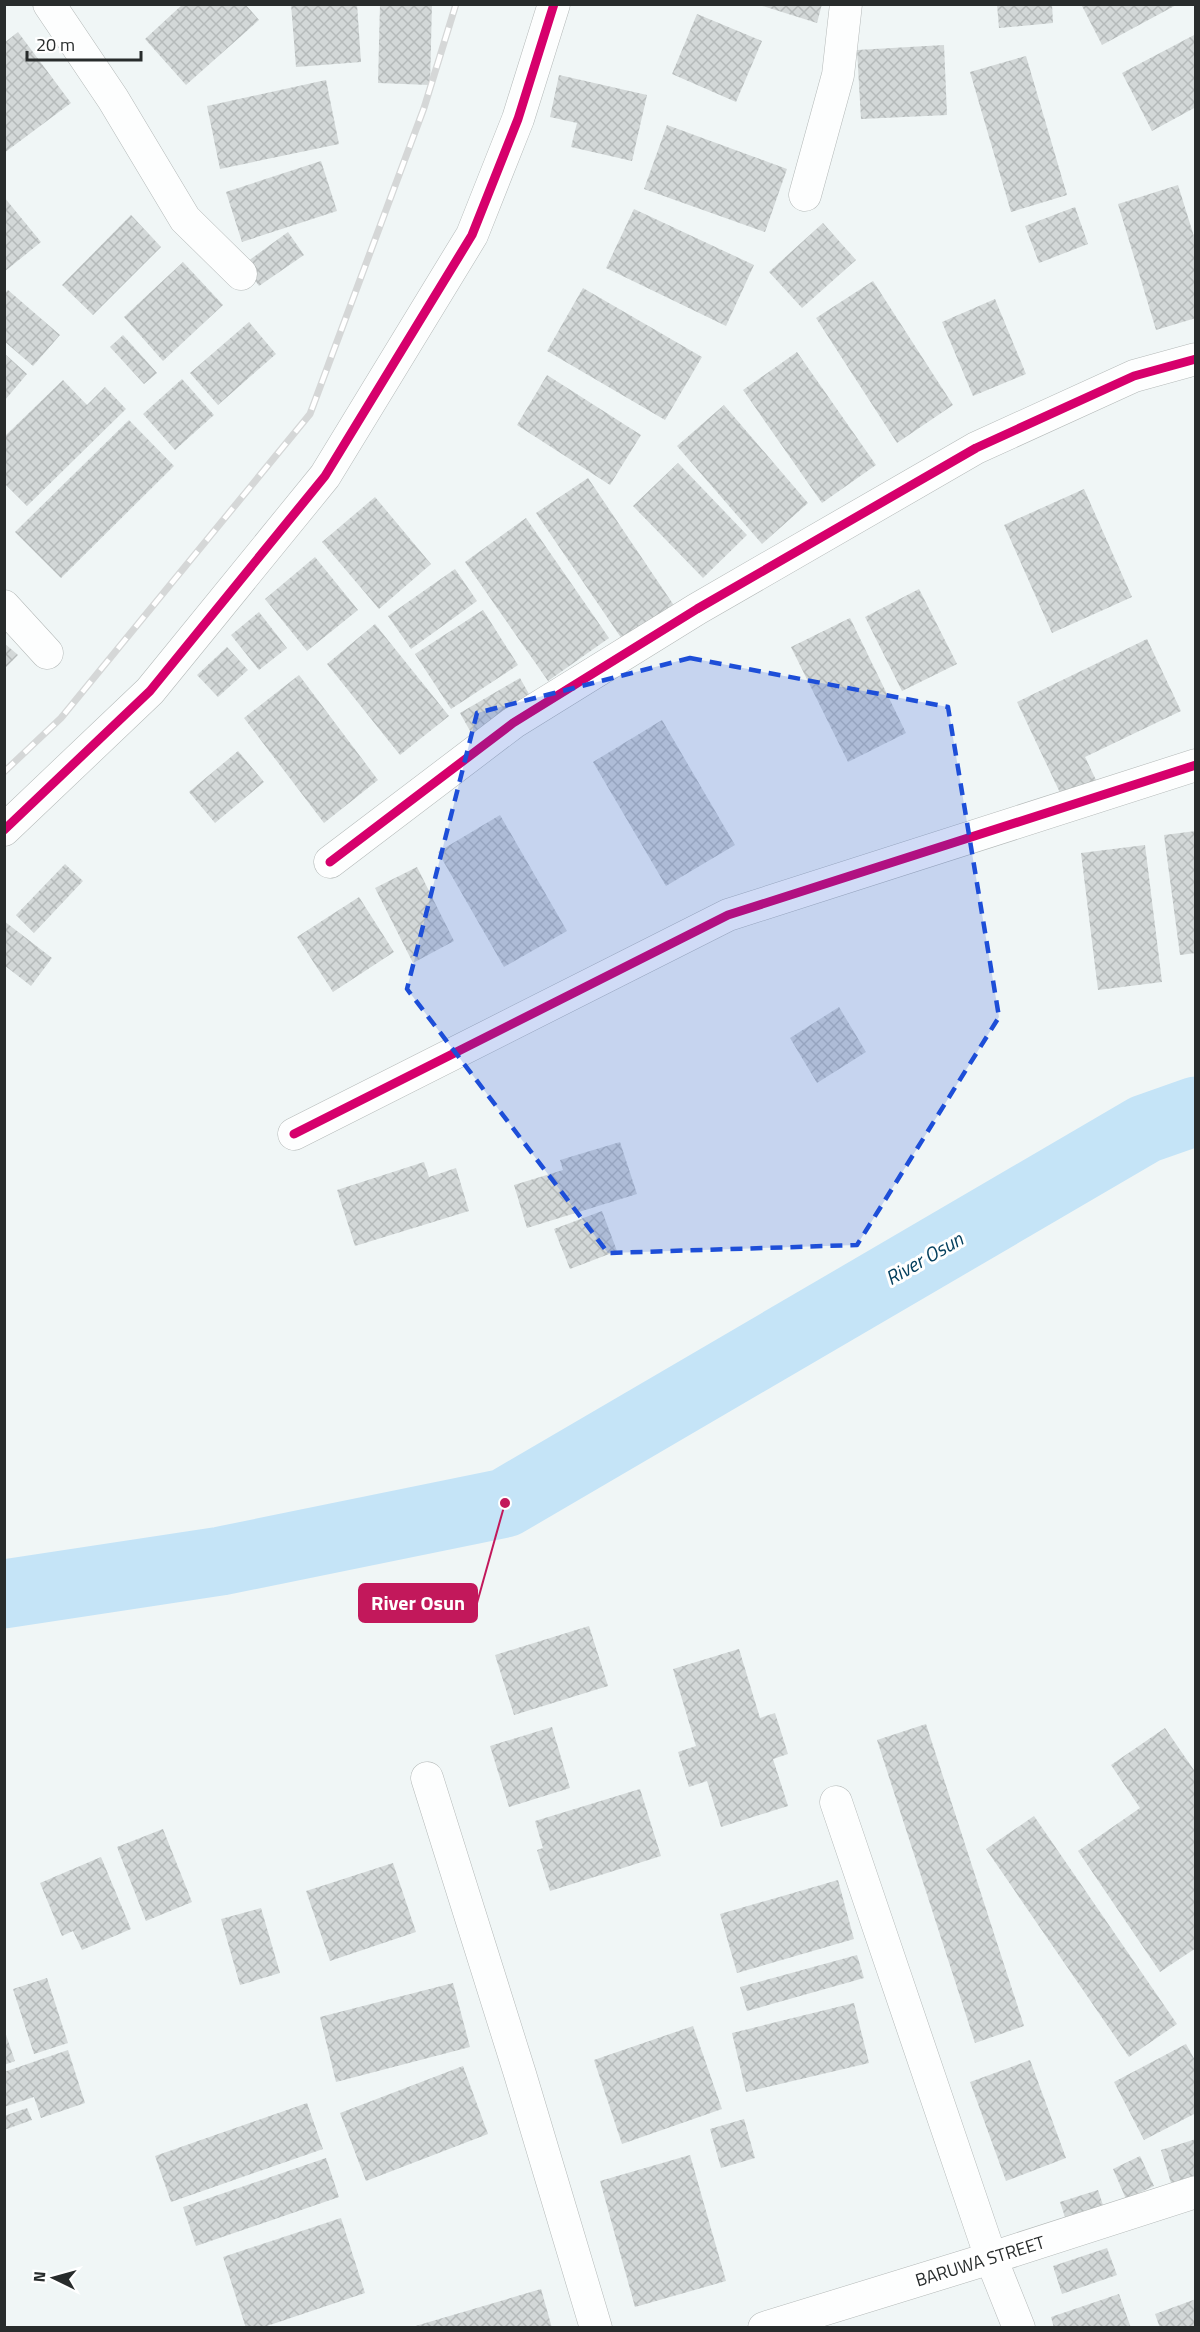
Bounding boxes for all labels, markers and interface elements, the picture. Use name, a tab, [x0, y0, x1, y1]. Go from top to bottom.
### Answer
scale bar	[27, 24, 141, 62]
text: 20 m	[36, 31, 75, 58]
water label: River Osun	[879, 1223, 970, 1293]
callout: River Osun	[359, 1584, 477, 1622]
text: River Osun	[371, 1587, 465, 1618]
street label: BARUWA STREET	[912, 2228, 1049, 2294]
north arrow	[24, 2248, 84, 2308]
text: N	[27, 2270, 51, 2283]

